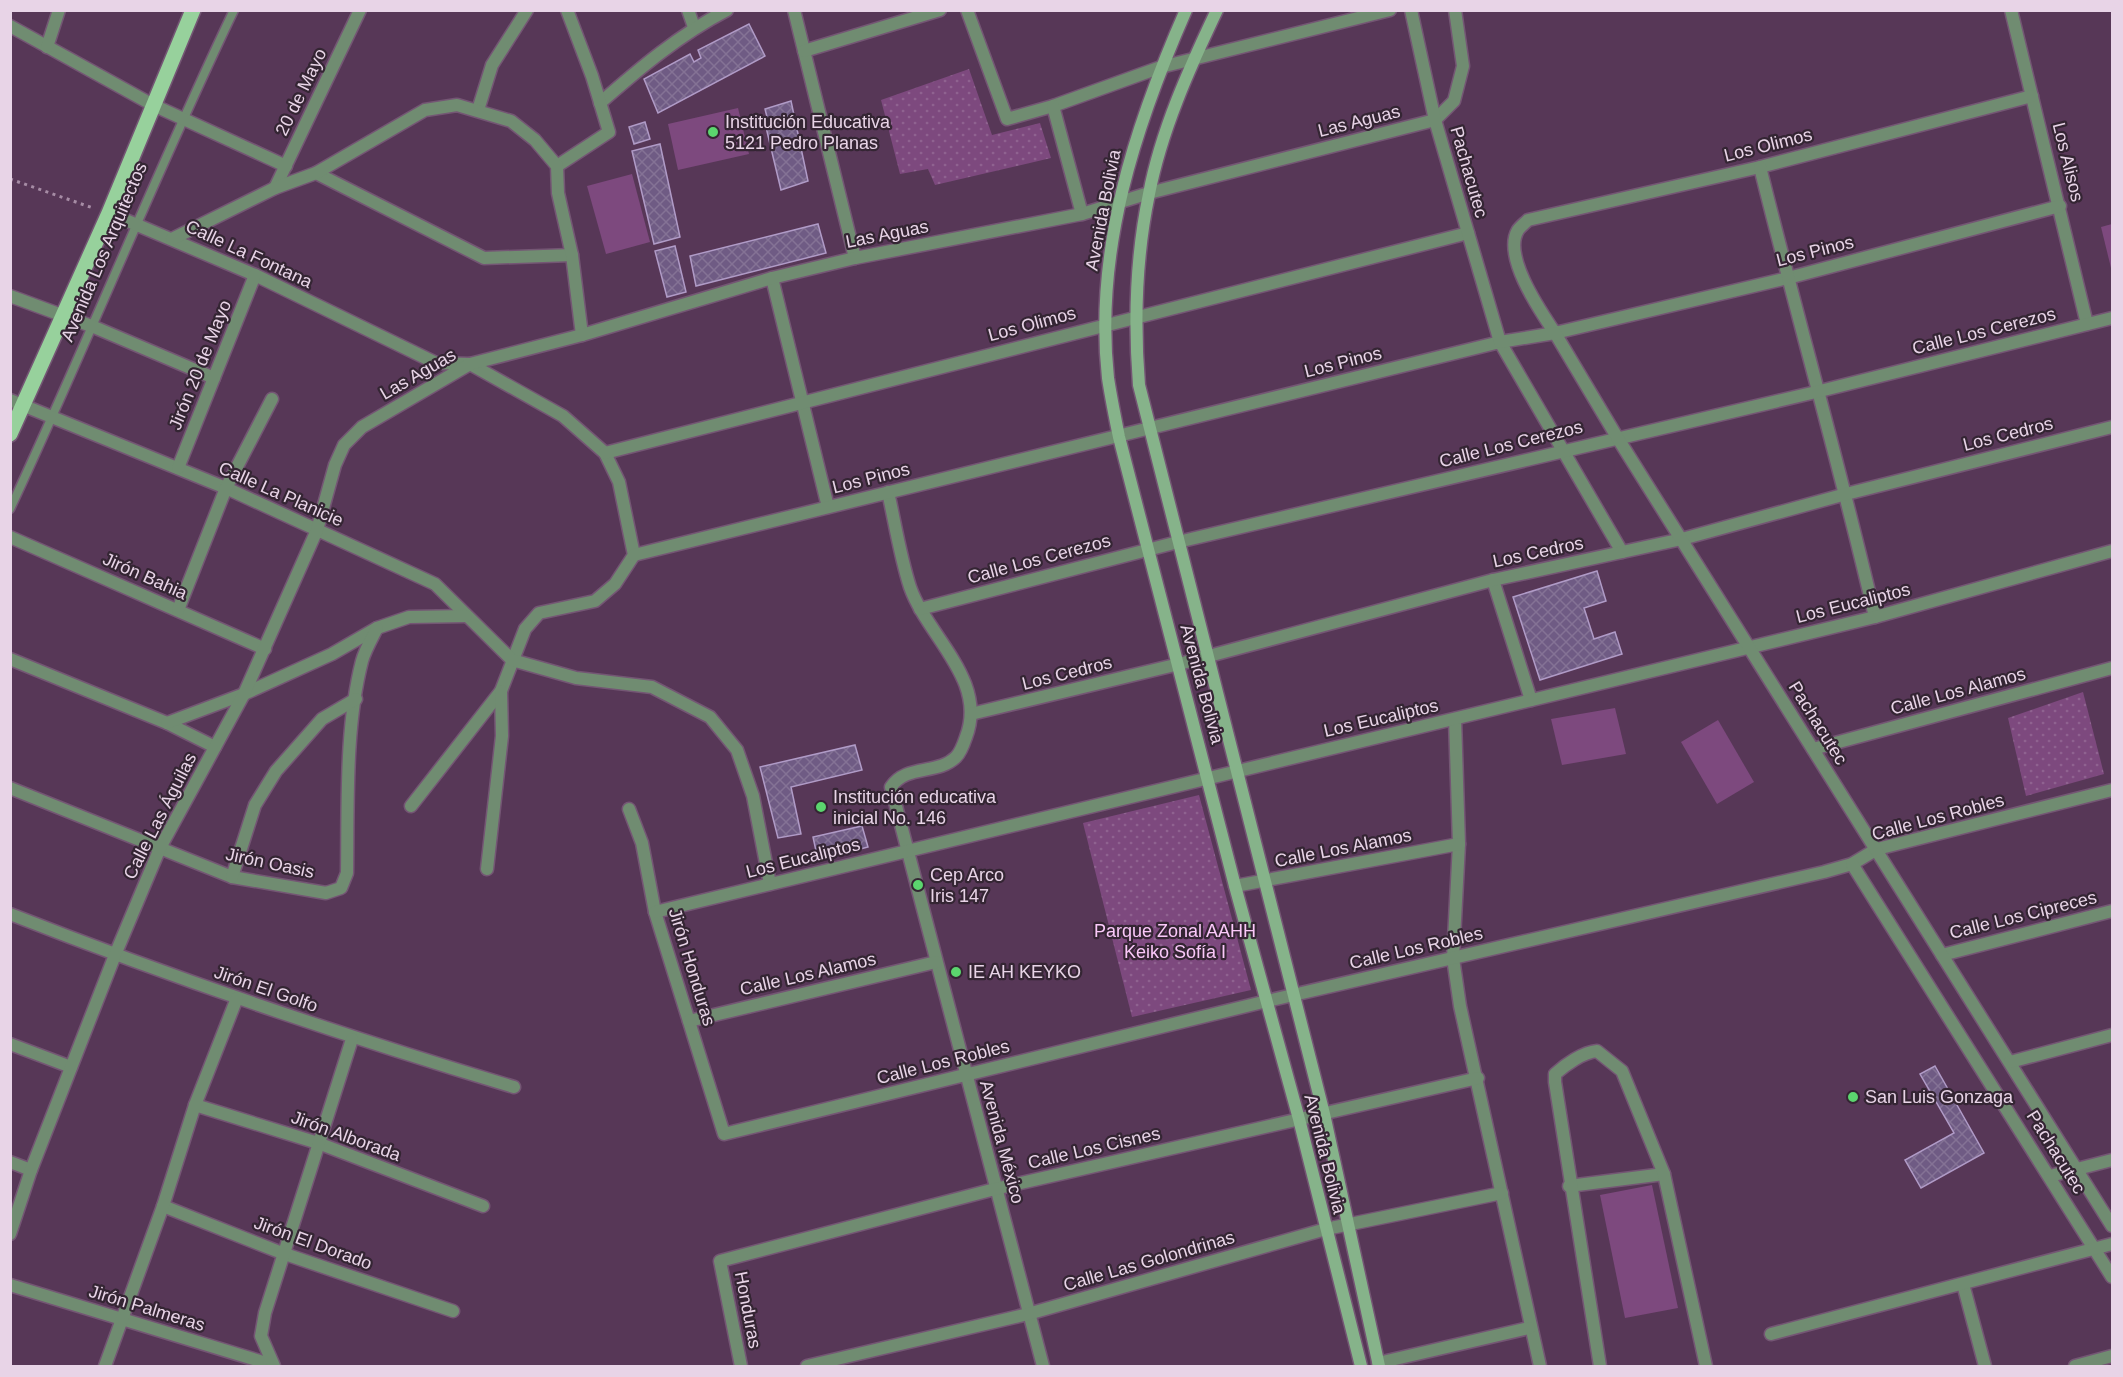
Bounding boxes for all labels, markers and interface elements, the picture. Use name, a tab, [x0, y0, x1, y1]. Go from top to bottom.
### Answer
street label: 20 de Mayo	[271, 45, 331, 139]
street label: Las Aguas	[1316, 101, 1402, 141]
place label: Institución Educativa 5121 Pedro Planas	[725, 112, 891, 153]
street label: Los Alisos	[2048, 120, 2088, 204]
street label: Pachacutec	[1446, 124, 1492, 220]
street label: Los Olimos	[1722, 124, 1814, 166]
marker: Institución Educativa 5121 Pedro Planas	[706, 125, 720, 139]
street label: Avenida Bolivia	[1081, 147, 1125, 272]
street label: Avenida Los Arquitectos	[57, 159, 151, 345]
street label: Calle La Fontana	[183, 216, 316, 292]
street label: Las Aguas	[844, 216, 930, 252]
street label: Los Pinos	[1774, 232, 1856, 270]
street label: Jirón 20 de Mayo	[165, 297, 235, 433]
street label: Los Olimos	[986, 303, 1078, 345]
street label: Calle Los Cerezos	[1910, 304, 2058, 358]
street label: Los Pinos	[1302, 343, 1384, 381]
street label: Las Aguas	[377, 344, 459, 404]
street label: Los Cedros	[1961, 413, 2055, 455]
street label: Calle Los Cerezos	[1437, 417, 1585, 471]
street label: Calle La Planicie	[216, 458, 346, 530]
street label: Los Pinos	[830, 459, 912, 497]
street label: Calle Los Cerezos	[965, 530, 1113, 588]
street label: Los Cedros	[1491, 533, 1585, 571]
street label: Jirón Bahia	[100, 549, 191, 604]
street label: Los Eucaliptos	[1794, 579, 1912, 627]
street label: Avenida Bolivia	[1176, 622, 1228, 747]
street label: Los Cedros	[1020, 652, 1114, 694]
street label: Calle Los Alamos	[1888, 663, 2028, 719]
street label: Pachacutec	[1785, 678, 1851, 768]
street label: Los Eucaliptos	[1322, 695, 1440, 741]
street label: Calle Las Águilas	[120, 750, 200, 882]
place label: Institución educativa inicial No. 146	[833, 787, 997, 828]
street label: Calle Los Robles	[1870, 790, 2006, 844]
marker: Institución educativa inicial No. 146	[814, 800, 828, 814]
street label: Calle Los Alamos	[1273, 825, 1413, 871]
street label: Los Eucaliptos	[744, 834, 862, 882]
street label: Jirón Oasis	[224, 844, 316, 882]
place label: Cep Arco Iris 147	[930, 865, 1004, 906]
marker: Cep Arco Iris 147	[911, 878, 925, 892]
street label: Calle Los Cipreces	[1947, 887, 2099, 943]
street label: Jirón Honduras	[665, 906, 719, 1028]
park label: Parque Zonal AAHH Keiko Sofía I	[1094, 921, 1256, 962]
street label: Calle Los Robles	[1347, 923, 1485, 973]
street label: Calle Los Alamos	[738, 949, 878, 999]
street label: Jirón El Golfo	[212, 962, 320, 1016]
place label: IE AH KEYKO	[968, 962, 1081, 982]
marker: IE AH KEYKO	[949, 965, 963, 979]
street label: Calle Los Robles	[875, 1036, 1011, 1088]
street label: Avenida México	[976, 1078, 1028, 1206]
place label: San Luis Gonzaga	[1865, 1087, 2014, 1107]
marker: San Luis Gonzaga	[1846, 1090, 1860, 1104]
street label: Avenida Bolivia	[1300, 1092, 1350, 1217]
street label: Jirón Alborada	[289, 1107, 404, 1165]
street label: Pachacutec	[2023, 1107, 2089, 1197]
street label: Calle Los Cisnes	[1026, 1123, 1162, 1173]
street label: Jirón El Dorado	[251, 1212, 375, 1274]
street label: Calle Las Golondrinas	[1061, 1227, 1237, 1295]
street label: Honduras	[731, 1270, 765, 1350]
street label: Jirón Palmeras	[87, 1281, 207, 1335]

